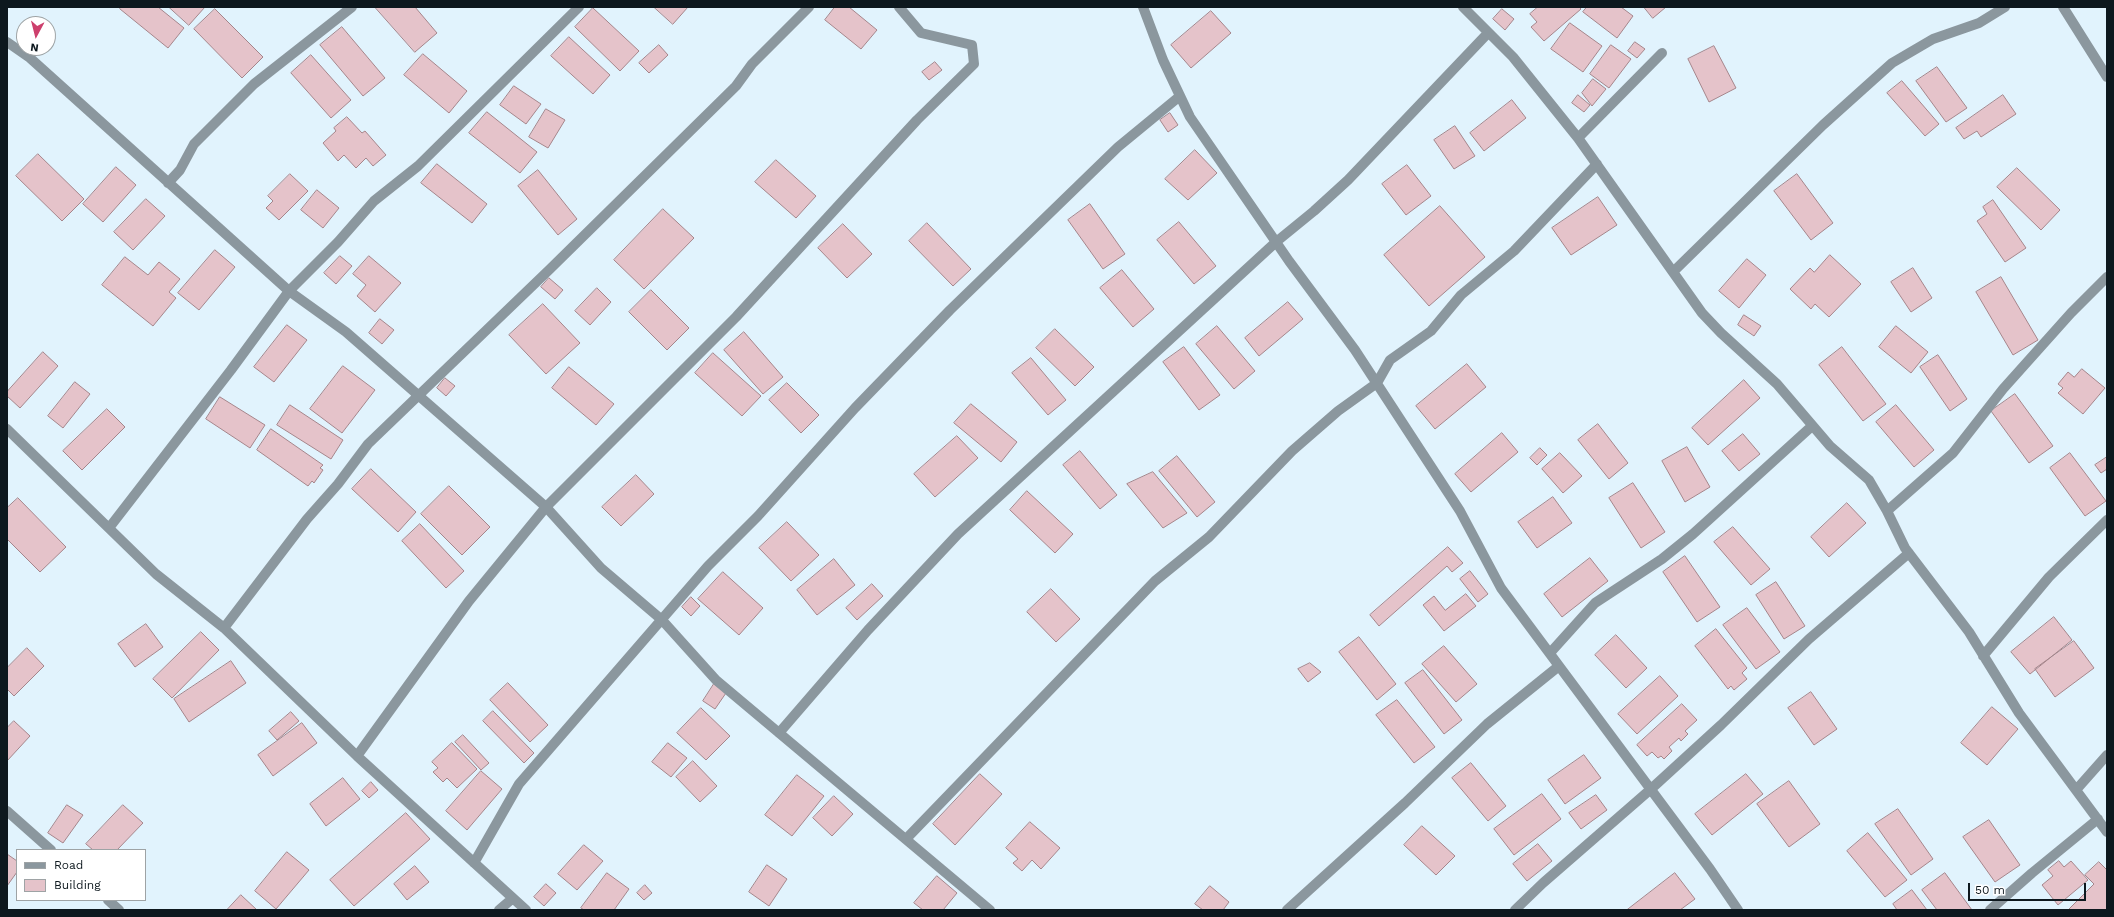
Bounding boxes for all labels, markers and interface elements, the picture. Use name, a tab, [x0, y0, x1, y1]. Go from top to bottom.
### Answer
north arrow	[16, 16, 56, 56]
text: N	[30, 40, 39, 54]
legend	[16, 849, 146, 901]
text: Road	[54, 858, 83, 872]
scale bar	[1970, 875, 2088, 901]
text: Building	[54, 878, 101, 892]
text: 50 m	[1975, 883, 2005, 897]

